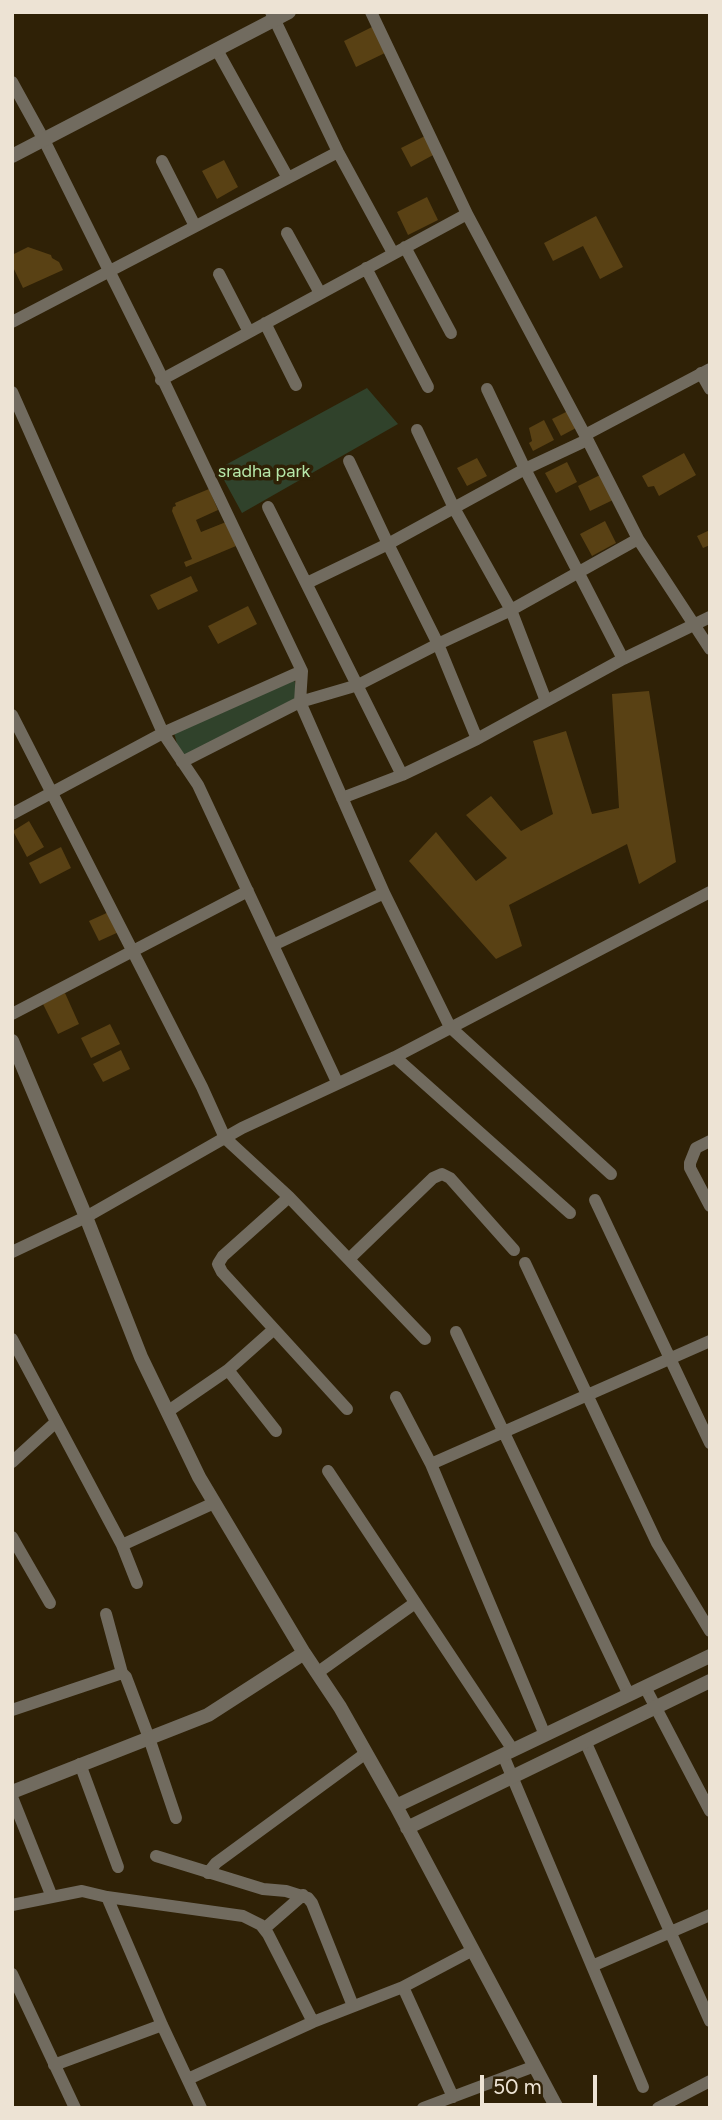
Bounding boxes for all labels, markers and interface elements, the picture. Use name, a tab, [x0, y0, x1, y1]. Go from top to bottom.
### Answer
park label: sradha park	[218, 461, 310, 483]
scale bar	[484, 2060, 601, 2104]
text: 50 m	[493, 2074, 542, 2099]

